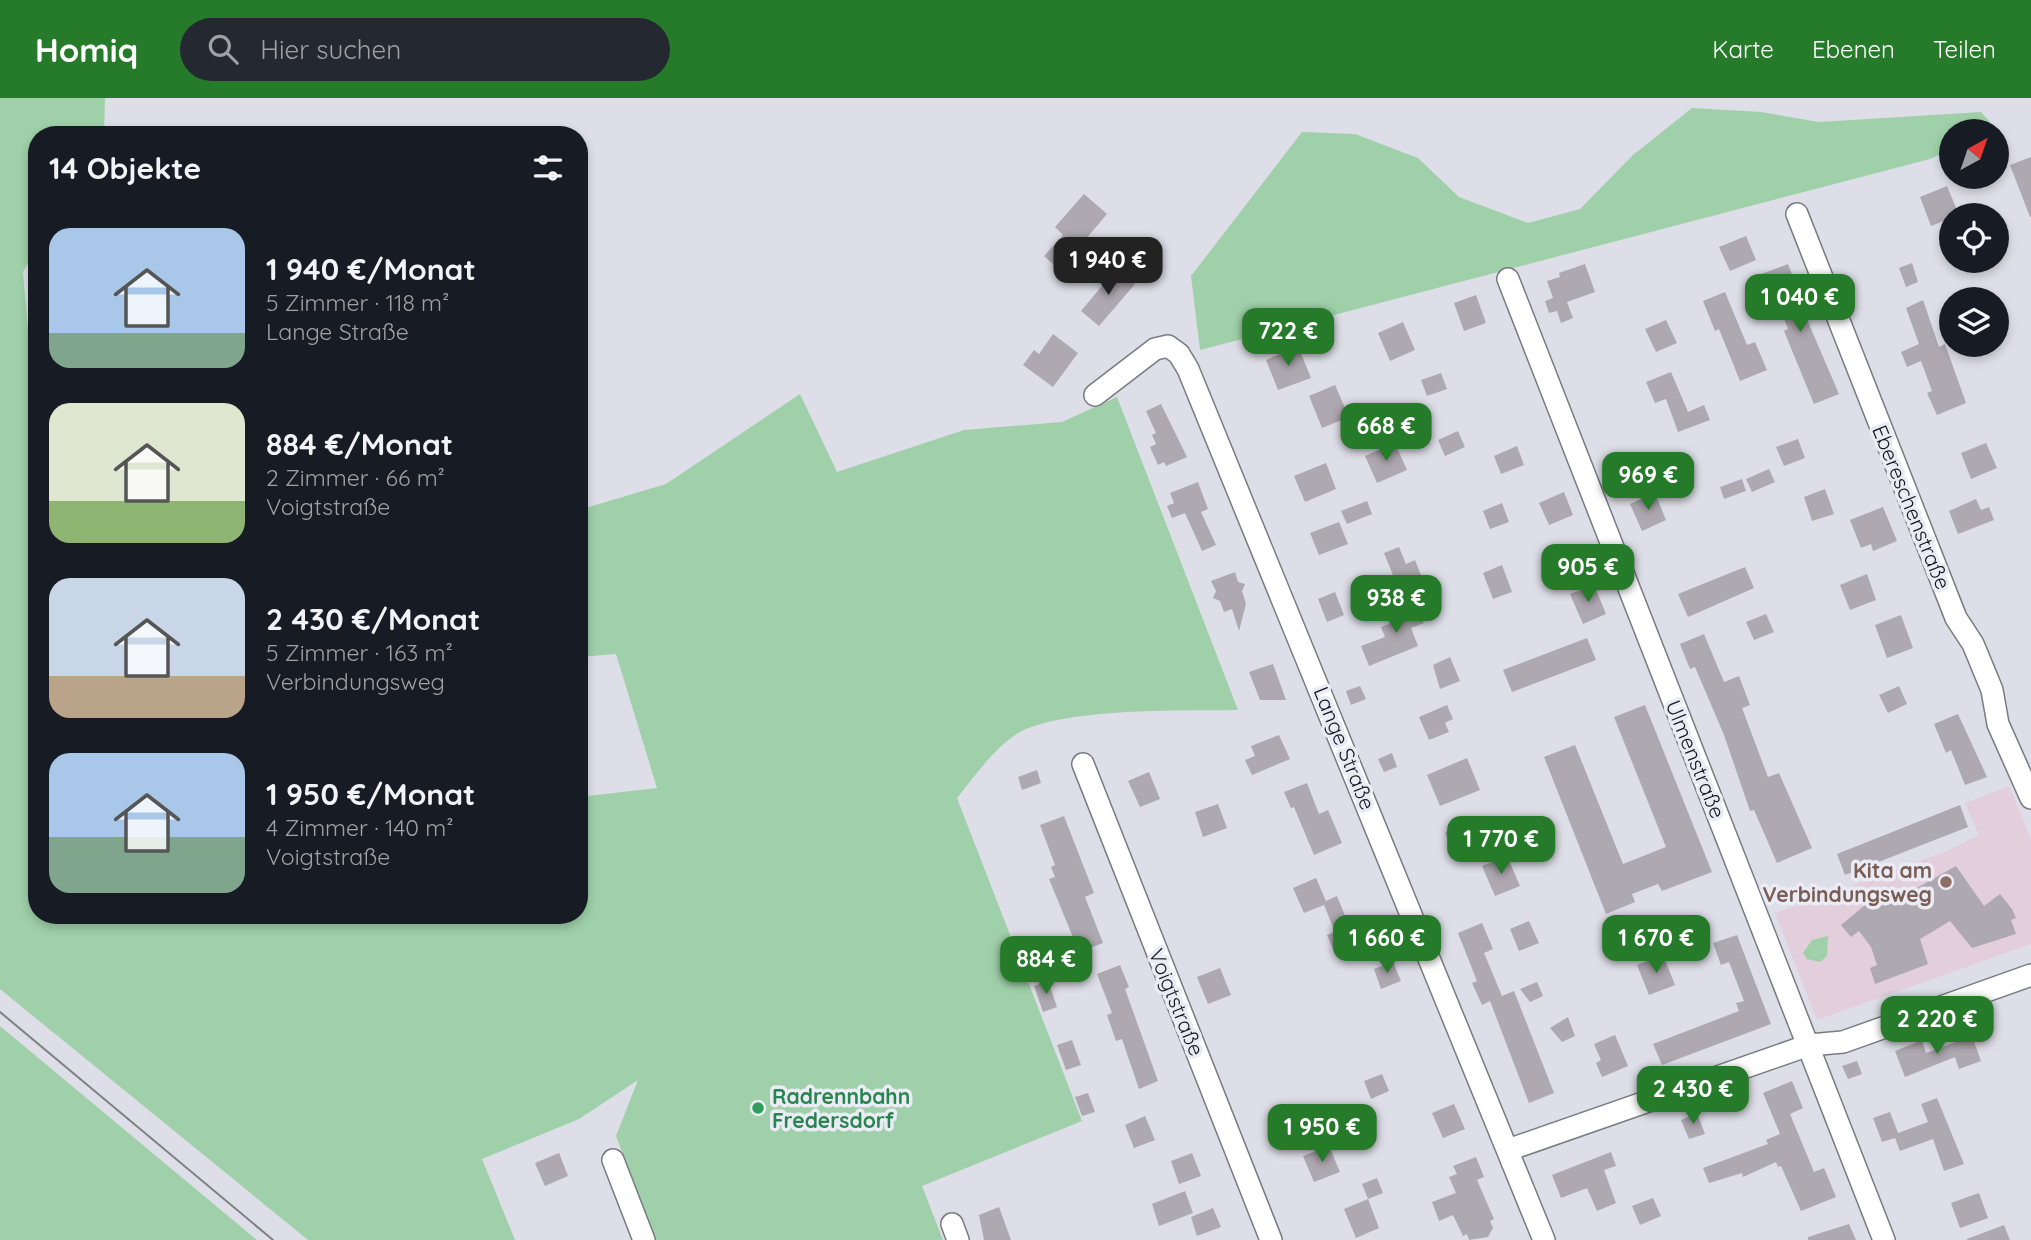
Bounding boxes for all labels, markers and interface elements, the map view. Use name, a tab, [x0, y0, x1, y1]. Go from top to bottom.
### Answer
search box	[180, 18, 670, 81]
text: Homiq	[35, 29, 138, 70]
icon: search	[204, 30, 242, 68]
text: Hier suchen	[260, 33, 401, 66]
text: Karte	[1712, 34, 1774, 64]
text: Ebenen	[1812, 34, 1895, 64]
text: Teilen	[1933, 34, 1996, 64]
north arrow	[1939, 119, 2009, 189]
map controls	[1939, 119, 2009, 357]
text: 14 Objekte	[49, 149, 201, 187]
icon: filters	[529, 149, 567, 187]
button: locate	[1939, 203, 2009, 273]
pin: 1 940 €	[1043, 238, 1173, 297]
text: 1 940 €	[1070, 245, 1146, 274]
text: 1 940 €/Monat	[266, 250, 476, 288]
icon: home	[105, 256, 189, 340]
pin: 1 040 €	[1735, 274, 1865, 334]
text: 1 040 €	[1761, 282, 1839, 311]
button: layers	[1939, 287, 2009, 357]
text: 5 Zimmer · 118 m²	[266, 288, 449, 317]
pin: 722 €	[1239, 308, 1337, 368]
text: 722 €	[1258, 316, 1318, 345]
text: Lange Straße	[266, 317, 409, 346]
pin: 668 €	[1337, 404, 1435, 463]
text: 668 €	[1357, 411, 1415, 440]
street label: Ebereschenstraße	[1867, 421, 1957, 593]
text: 884 €/Monat	[266, 425, 453, 463]
icon: home	[105, 431, 189, 515]
pin: 969 €	[1599, 452, 1697, 512]
text: 969 €	[1618, 460, 1678, 489]
text: 2 Zimmer · 66 m²	[266, 463, 445, 492]
text: Voigtstraße	[266, 492, 390, 521]
pin: 905 €	[1539, 545, 1637, 604]
text: 905 €	[1557, 552, 1619, 581]
pin: 938 €	[1347, 575, 1445, 635]
text: 938 €	[1367, 583, 1425, 612]
text: 2 430 €/Monat	[266, 600, 480, 638]
icon: home	[105, 606, 189, 690]
text: 5 Zimmer · 163 m²	[266, 638, 453, 667]
text: Verbindungsweg	[266, 667, 445, 696]
street label: Lange Straße	[1309, 683, 1381, 813]
street label: Ulmenstraße	[1661, 696, 1731, 822]
text: 1 950 €/Monat	[266, 775, 475, 813]
icon: home	[105, 781, 189, 865]
text: 4 Zimmer · 140 m²	[266, 813, 454, 842]
pin: 1 770 €	[1436, 816, 1566, 876]
text: 1 770 €	[1463, 824, 1539, 853]
text: Voigtstraße	[266, 842, 390, 871]
place label: Kita am Verbindungsweg	[1763, 857, 1932, 907]
marker: Kita am Verbindungsweg	[1938, 874, 1954, 890]
pin: 1 660 €	[1322, 916, 1452, 975]
pin: 1 670 €	[1591, 916, 1721, 975]
text: 1 660 €	[1349, 923, 1425, 952]
text: 1 670 €	[1618, 923, 1694, 952]
pin: 884 €	[997, 936, 1095, 996]
text: 884 €	[1016, 944, 1076, 973]
street label: Voigtstraße	[1144, 945, 1210, 1059]
pin: 2 220 €	[1872, 996, 2002, 1056]
text: 2 220 €	[1897, 1004, 1977, 1033]
pin: 2 430 €	[1628, 1066, 1758, 1126]
text: 2 430 €	[1653, 1074, 1733, 1103]
place label: Radrennbahn Fredersdorf	[772, 1083, 910, 1133]
marker: Radrennbahn Fredersdorf	[750, 1100, 766, 1116]
pin: 1 950 €	[1257, 1104, 1387, 1164]
text: 1 950 €	[1284, 1112, 1360, 1141]

